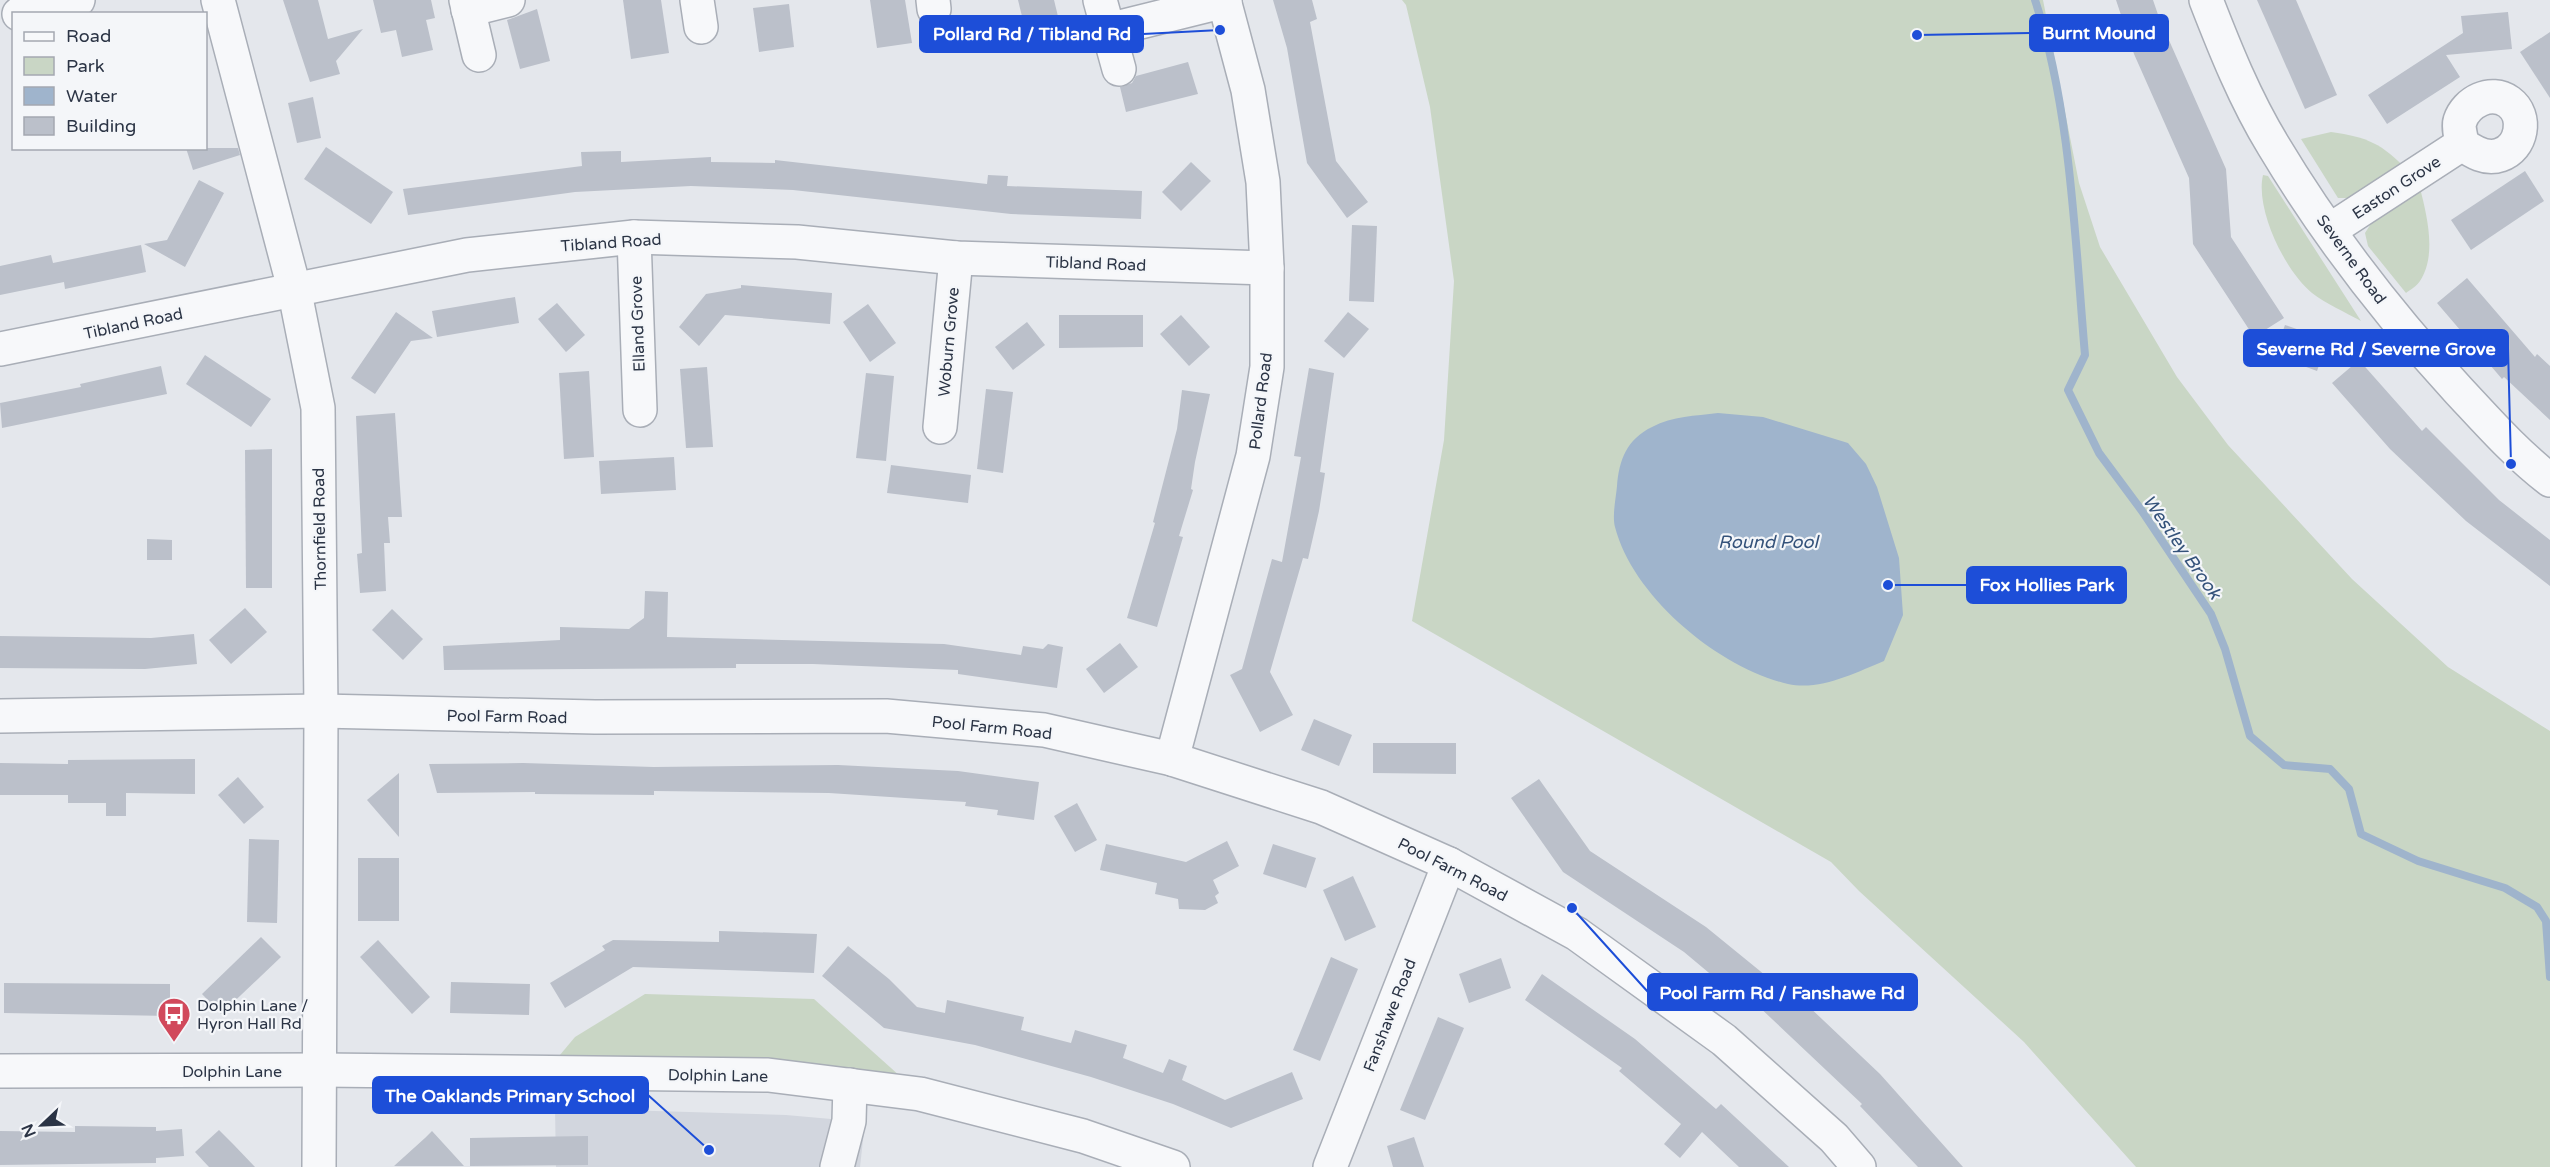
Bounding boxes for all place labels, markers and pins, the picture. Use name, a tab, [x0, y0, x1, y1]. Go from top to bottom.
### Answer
callout: Burnt Mound	[2030, 15, 2168, 51]
callout: Pollard Rd / Tibland Rd	[920, 16, 1143, 52]
callout: Severne Rd / Severne Grove	[2244, 330, 2508, 366]
callout: Fox Hollies Park	[1967, 567, 2126, 603]
callout: Pool Farm Rd / Fanshawe Rd	[1648, 974, 1917, 1010]
bus stop icon: Dolphin Lane / Hyron Hall Rd	[156, 996, 192, 1043]
place label: Dolphin Lane / Hyron Hall Rd	[197, 996, 308, 1034]
callout: The Oaklands Primary School	[373, 1077, 648, 1113]

